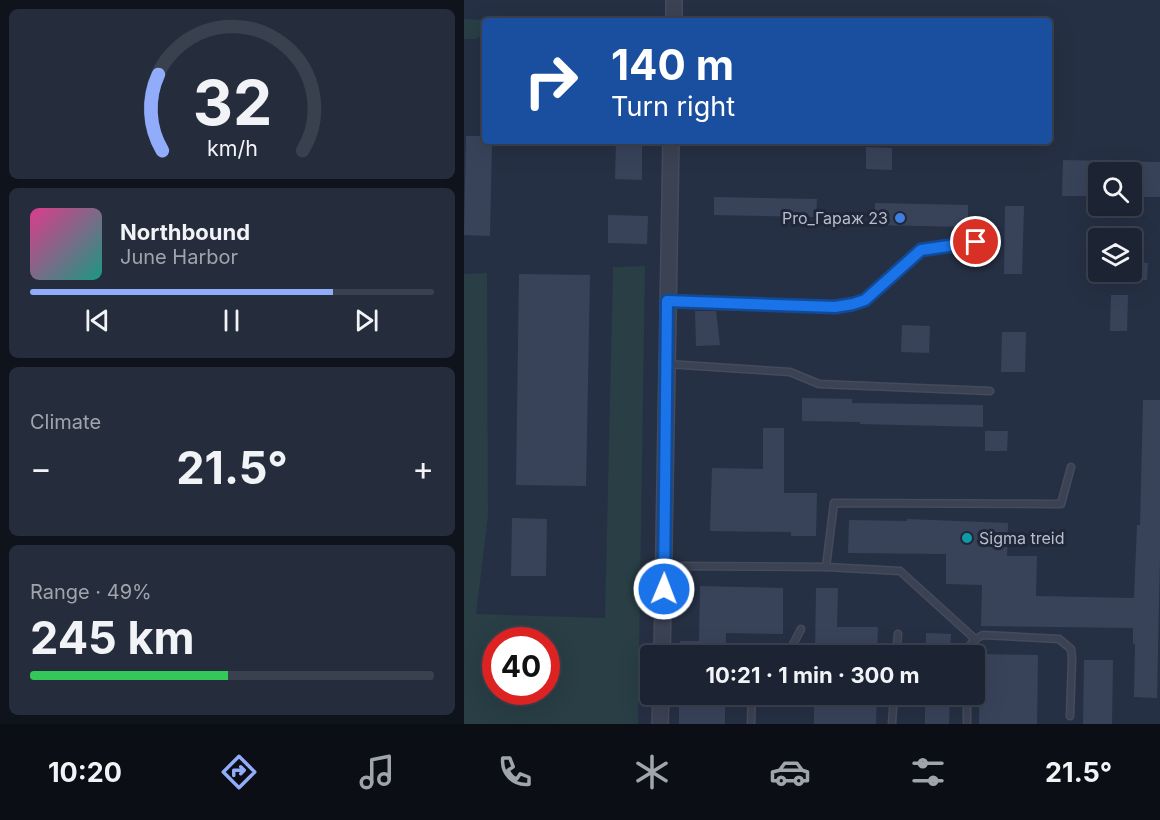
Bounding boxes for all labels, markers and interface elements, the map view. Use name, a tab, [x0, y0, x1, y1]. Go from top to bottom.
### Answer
text: 140 m	[611, 39, 734, 90]
icon: right	[512, 42, 590, 120]
text: 32	[192, 65, 272, 140]
text: Turn right	[611, 90, 735, 123]
text: km/h	[207, 135, 257, 161]
map controls	[1088, 162, 1142, 282]
button: search	[1088, 162, 1142, 216]
place label: Pro_Гараж 23	[782, 208, 888, 228]
marker: Pro_Гараж 23	[893, 211, 907, 225]
pin	[950, 216, 1001, 267]
text: Northbound	[120, 219, 250, 245]
icon: arrive	[959, 225, 992, 258]
button: layers	[1088, 228, 1142, 282]
text: June Harbor	[120, 245, 238, 269]
icon: previous	[81, 304, 114, 337]
icon: pause	[215, 304, 248, 337]
icon: next	[350, 304, 383, 337]
text: Climate	[30, 410, 101, 434]
text: 21.5°	[176, 440, 288, 495]
text: −	[30, 448, 52, 488]
text: +	[412, 448, 434, 488]
place label: Sigma treid	[979, 528, 1064, 548]
marker: Sigma treid	[960, 531, 974, 545]
position arrow	[632, 557, 696, 621]
text: Range · 49%	[30, 580, 152, 604]
text: 245 km	[30, 610, 195, 665]
speed limit sign: 40	[482, 627, 560, 705]
text: 10:21 · 1 min · 300 m	[705, 662, 920, 688]
icon: directions	[218, 751, 260, 793]
icon: music	[356, 751, 398, 793]
icon: phone	[494, 751, 536, 793]
icon: climate	[631, 751, 673, 793]
icon: car	[769, 751, 811, 793]
icon: filters	[907, 751, 949, 793]
text: 10:20	[48, 756, 122, 789]
text: 21.5°	[1045, 756, 1112, 789]

